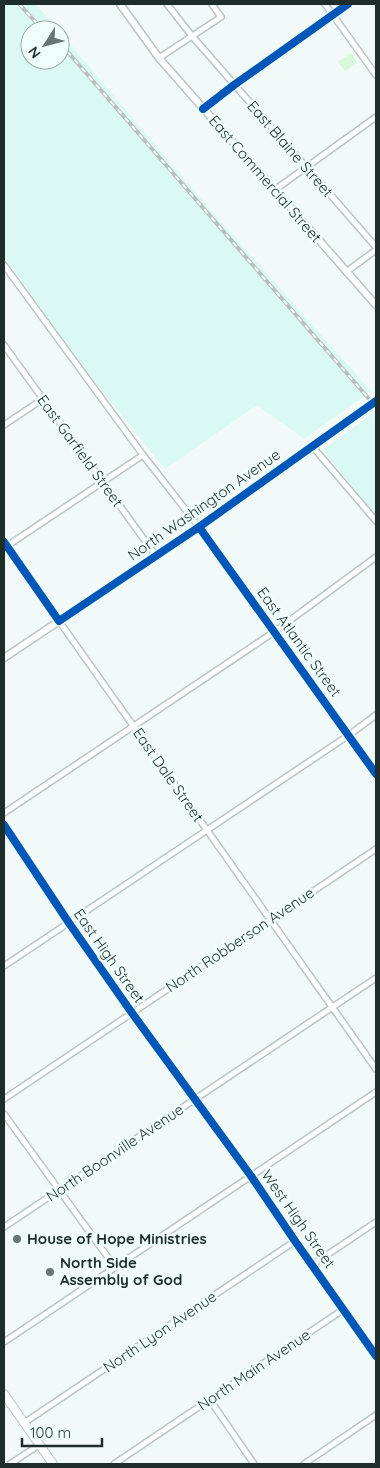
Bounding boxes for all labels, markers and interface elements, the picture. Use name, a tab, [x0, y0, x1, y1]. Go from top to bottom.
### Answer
north arrow	[20, 20, 70, 70]
text: N	[24, 43, 45, 62]
street label: East Blaine Street	[243, 97, 337, 201]
street label: East Commercial Street	[205, 111, 326, 246]
street label: East Garfield Street	[33, 391, 127, 510]
street label: North Washington Avenue	[124, 445, 284, 565]
street label: East Atlantic Street	[253, 583, 346, 700]
street label: East Dale Street	[129, 724, 208, 825]
street label: North Robberson Avenue	[162, 883, 318, 996]
street label: East High Street	[70, 905, 149, 1007]
street label: North Boonville Avenue	[42, 1100, 187, 1206]
street label: West High Street	[257, 1166, 339, 1272]
place label: House of Hope Ministries	[27, 1229, 207, 1248]
marker: House of Hope Ministries	[11, 1233, 23, 1245]
place label: North Side Assembly of God	[60, 1253, 182, 1289]
marker: North Side Assembly of God	[44, 1266, 56, 1278]
street label: North Lyon Avenue	[99, 1287, 220, 1377]
street label: North Main Avenue	[194, 1325, 314, 1414]
scale bar	[22, 1416, 102, 1448]
text: 100 m	[30, 1423, 71, 1442]

